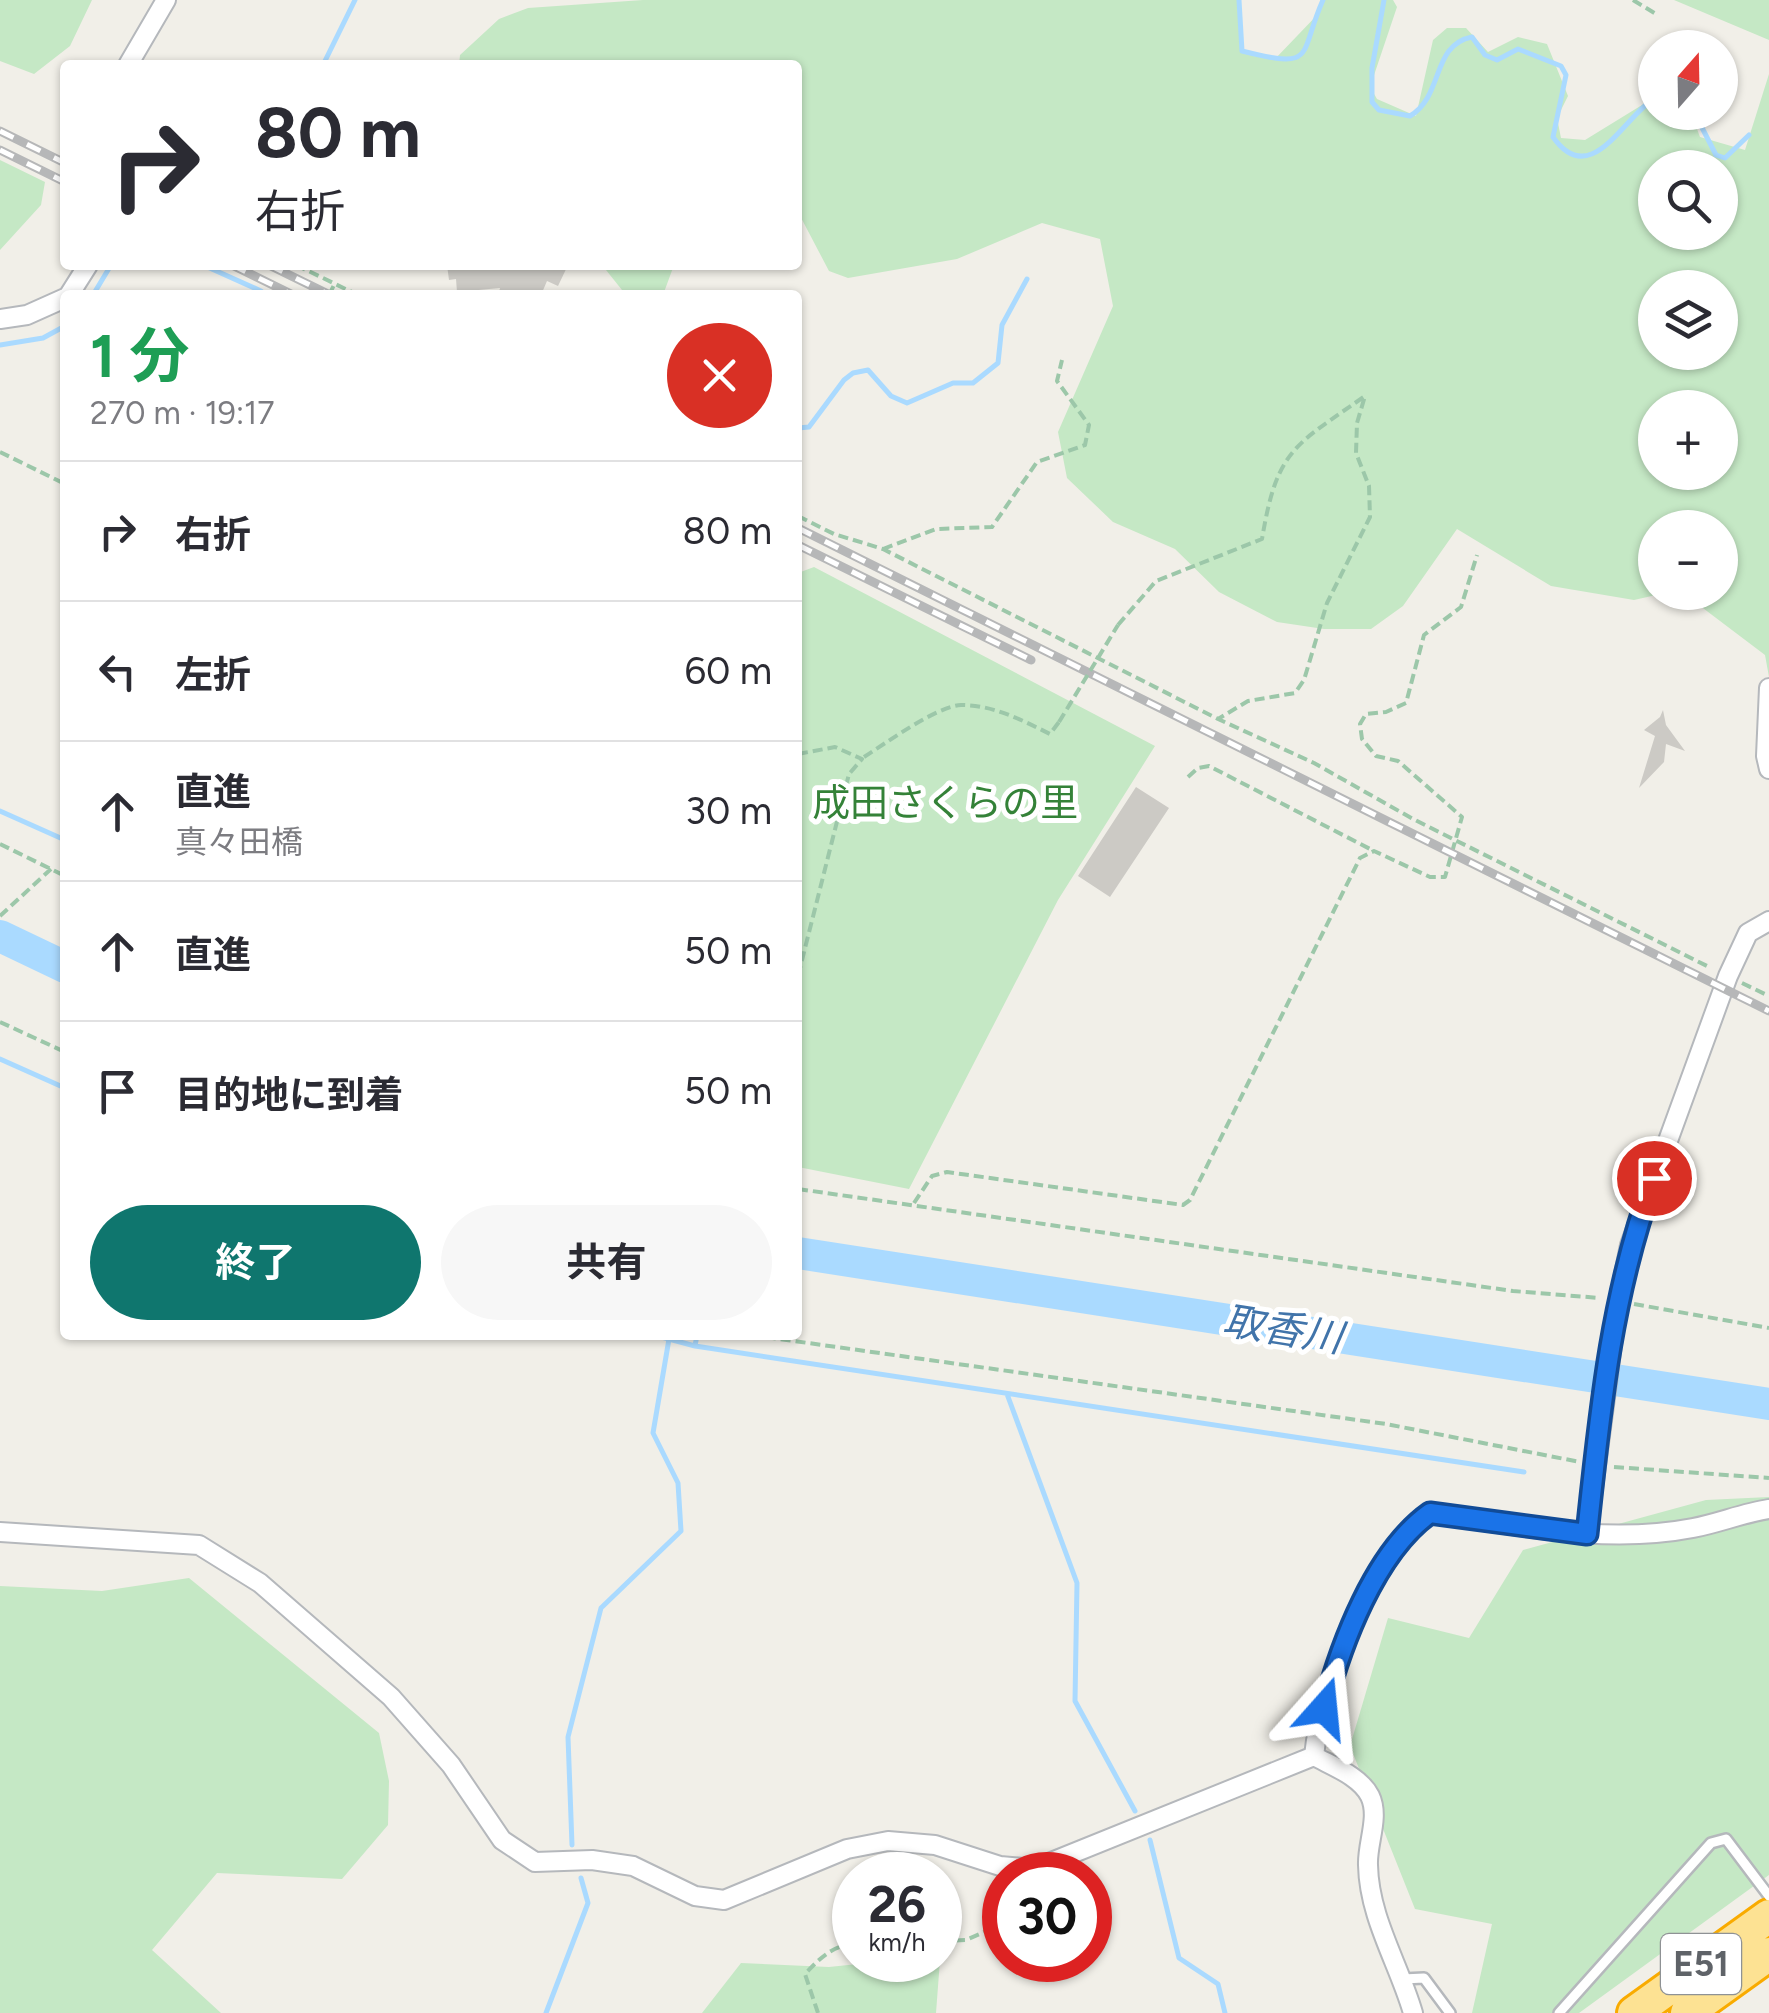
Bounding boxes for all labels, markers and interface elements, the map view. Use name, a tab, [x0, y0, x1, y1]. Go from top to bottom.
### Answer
north arrow	[1638, 30, 1738, 130]
map controls	[1638, 30, 1738, 610]
text: 80 m	[255, 90, 421, 175]
icon: right	[90, 100, 220, 230]
button: search	[1638, 150, 1738, 250]
text: 右折	[255, 184, 345, 238]
button: layers	[1638, 270, 1738, 370]
text: 1 分	[90, 320, 190, 392]
button: close	[667, 323, 772, 428]
button: +	[1638, 390, 1738, 490]
text: 270 m · 19:17	[90, 394, 274, 432]
icon: right	[90, 504, 145, 559]
text: 80 m	[683, 508, 772, 554]
button: −	[1638, 510, 1738, 610]
text: 右折	[175, 512, 251, 558]
icon: left	[90, 644, 145, 699]
text: 60 m	[684, 648, 772, 694]
text: 左折	[175, 652, 251, 698]
text: 直進	[175, 769, 251, 815]
park label: 成田さくらの里	[812, 780, 1078, 826]
icon: ahead	[90, 784, 145, 839]
text: 30 m	[685, 788, 772, 834]
text: 真々田橋	[175, 823, 303, 861]
icon: ahead	[90, 924, 145, 979]
text: 50 m	[684, 928, 772, 974]
text: 直進	[175, 932, 251, 978]
icon: arrive	[90, 1064, 145, 1119]
text: 50 m	[684, 1068, 772, 1114]
text: 目的地に到着	[175, 1072, 403, 1118]
pin	[1612, 1136, 1697, 1221]
icon: arrive	[1627, 1151, 1682, 1206]
button: 終了	[90, 1205, 421, 1320]
button: 共有	[441, 1205, 772, 1320]
water label: 取香川	[1220, 1296, 1350, 1363]
position arrow	[1272, 1656, 1376, 1760]
speed limit sign: 30	[982, 1852, 1112, 1982]
text: 26	[868, 1874, 926, 1935]
text: km/h	[868, 1927, 926, 1957]
road number: E51	[1661, 1934, 1741, 1994]

